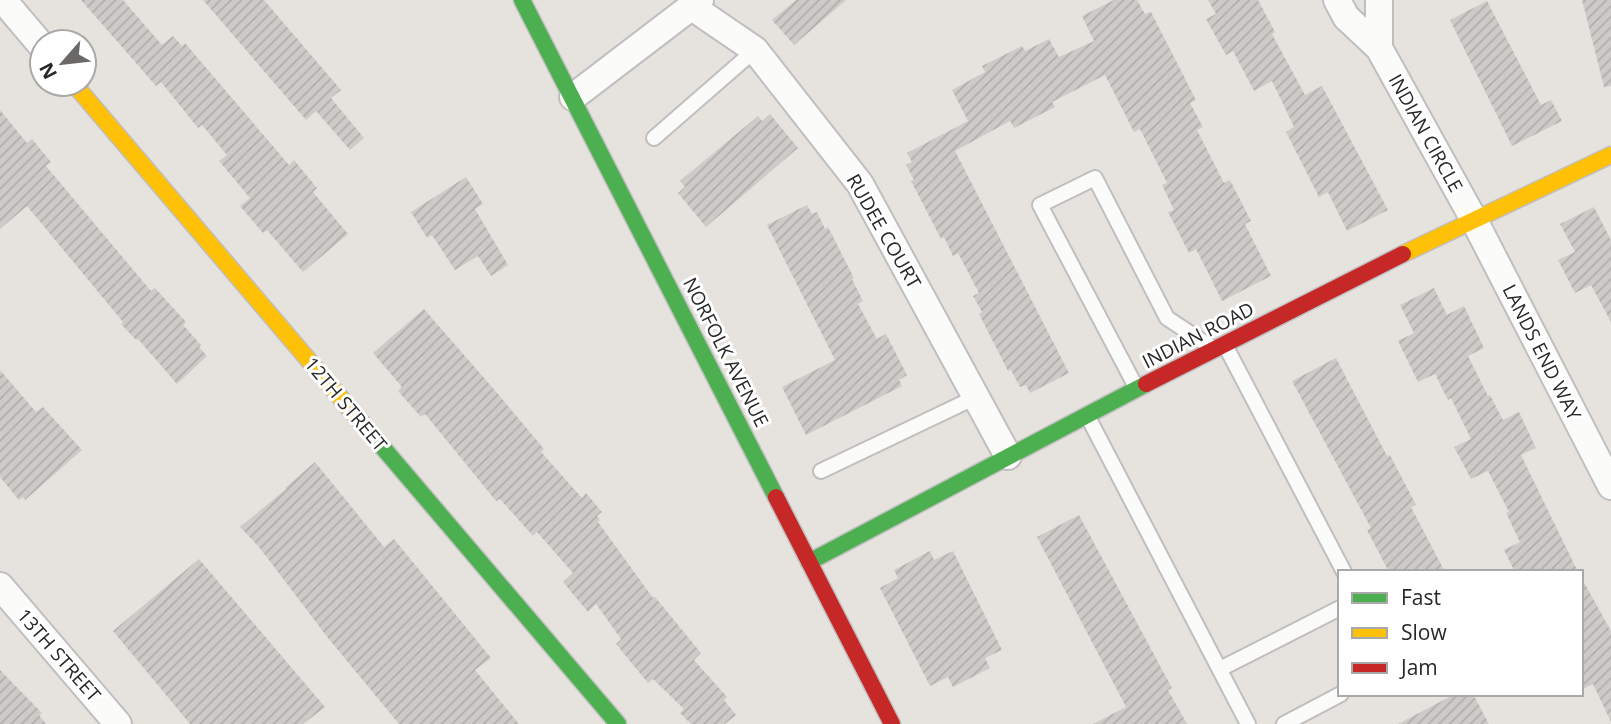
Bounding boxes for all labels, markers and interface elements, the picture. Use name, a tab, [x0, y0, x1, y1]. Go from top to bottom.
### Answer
north arrow	[28, 28, 98, 98]
text: N	[33, 58, 63, 84]
street label: INDIAN CIRCLE	[1383, 69, 1469, 197]
street label: RUDEE COURT	[841, 169, 928, 293]
street label: NORFOLK AVENUE	[677, 273, 775, 431]
street label: LANDS END WAY	[1497, 280, 1588, 425]
street label: INDIAN ROAD	[1138, 296, 1258, 374]
street label: 12TH STREET	[299, 351, 393, 457]
legend	[1338, 570, 1583, 696]
text: Fast	[1401, 583, 1441, 611]
street label: 13TH STREET	[11, 603, 107, 707]
text: Slow	[1401, 618, 1447, 646]
text: Jam	[1399, 653, 1438, 681]

